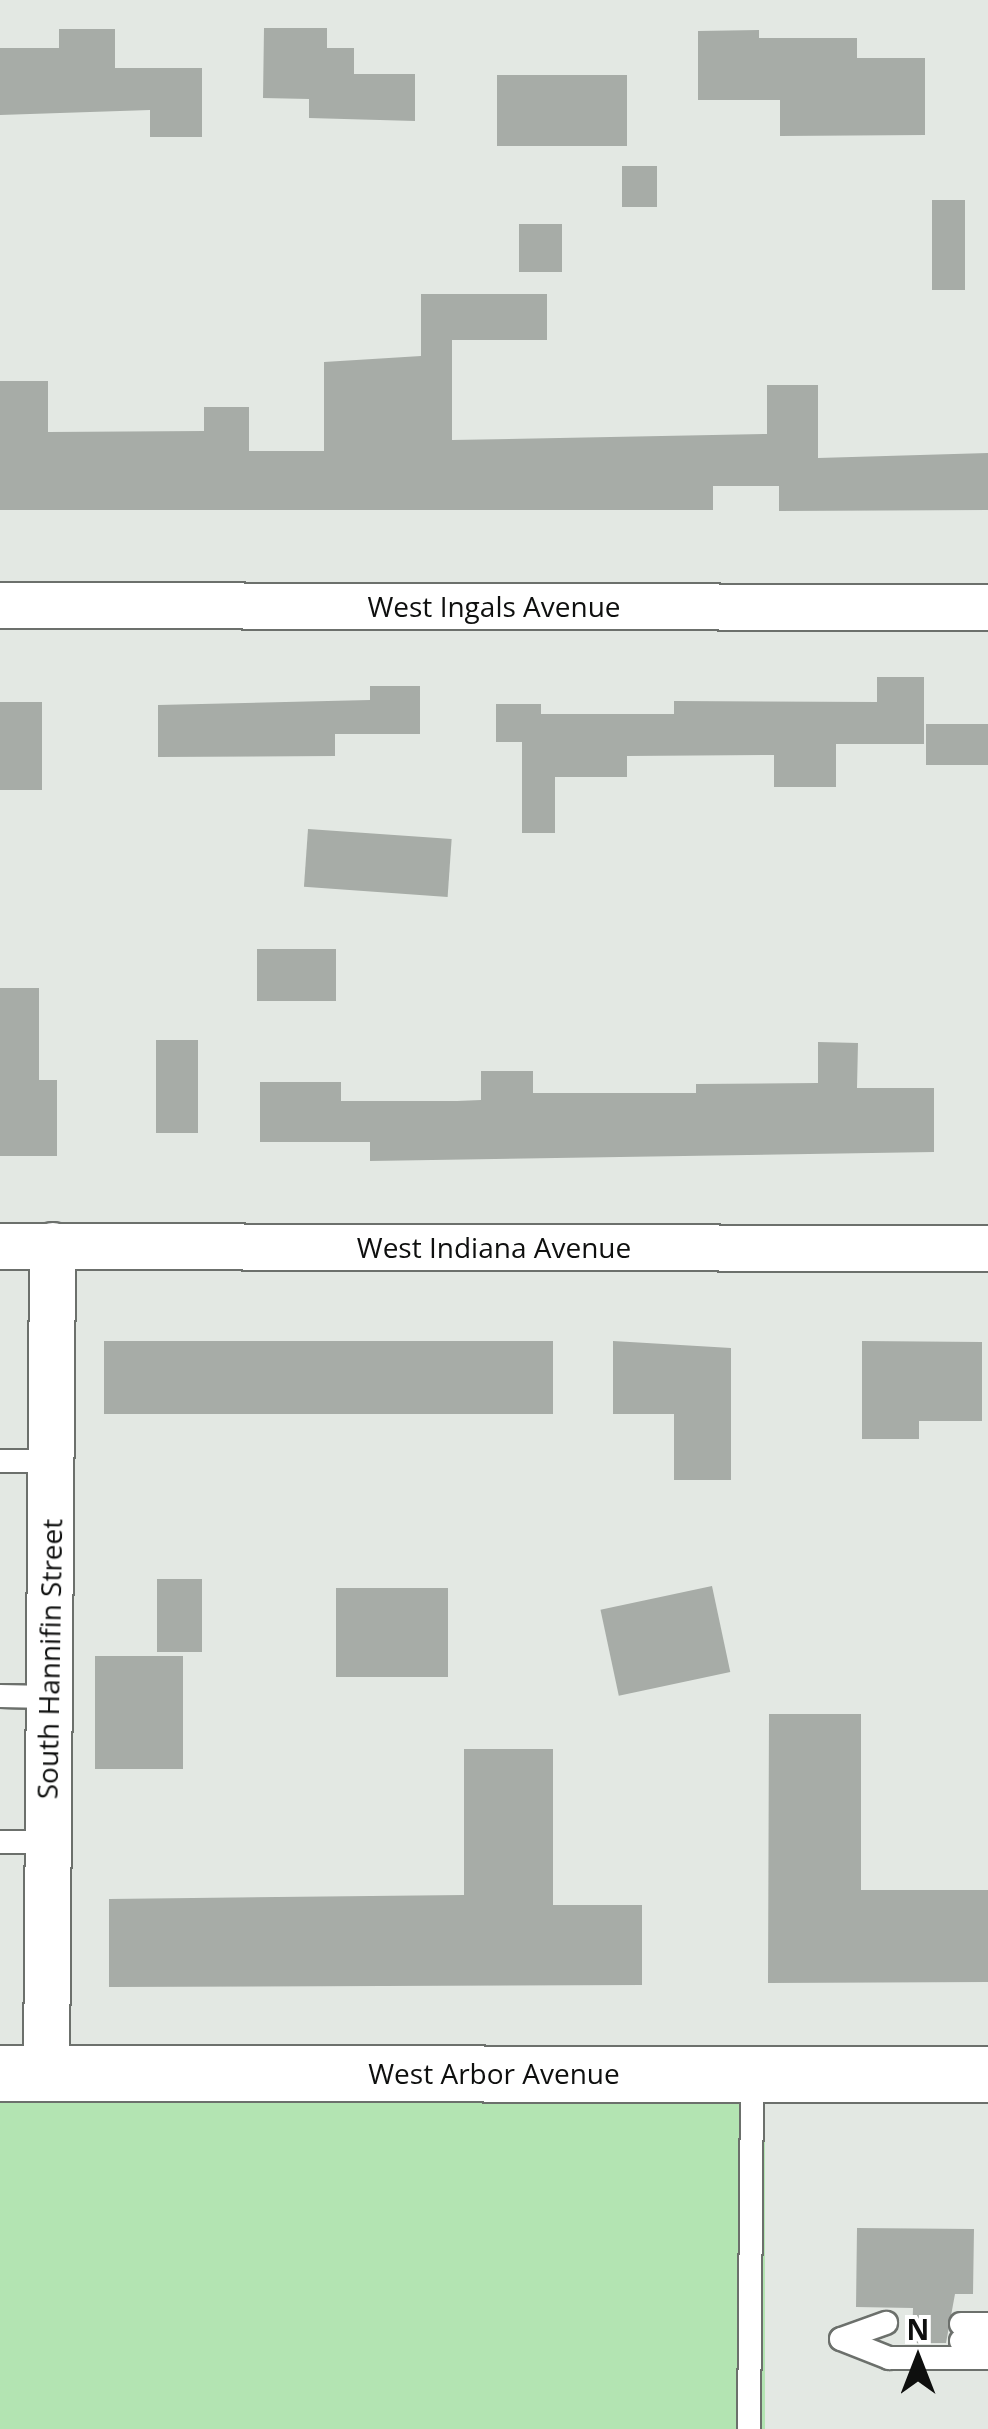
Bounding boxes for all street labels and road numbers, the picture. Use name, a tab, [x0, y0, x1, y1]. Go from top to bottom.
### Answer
street label: West Ingals Avenue	[367, 589, 621, 623]
street label: West Indiana Avenue	[357, 1230, 631, 1264]
street label: South Hannifin Street	[30, 1518, 68, 1800]
street label: West Arbor Avenue	[368, 2056, 620, 2090]

